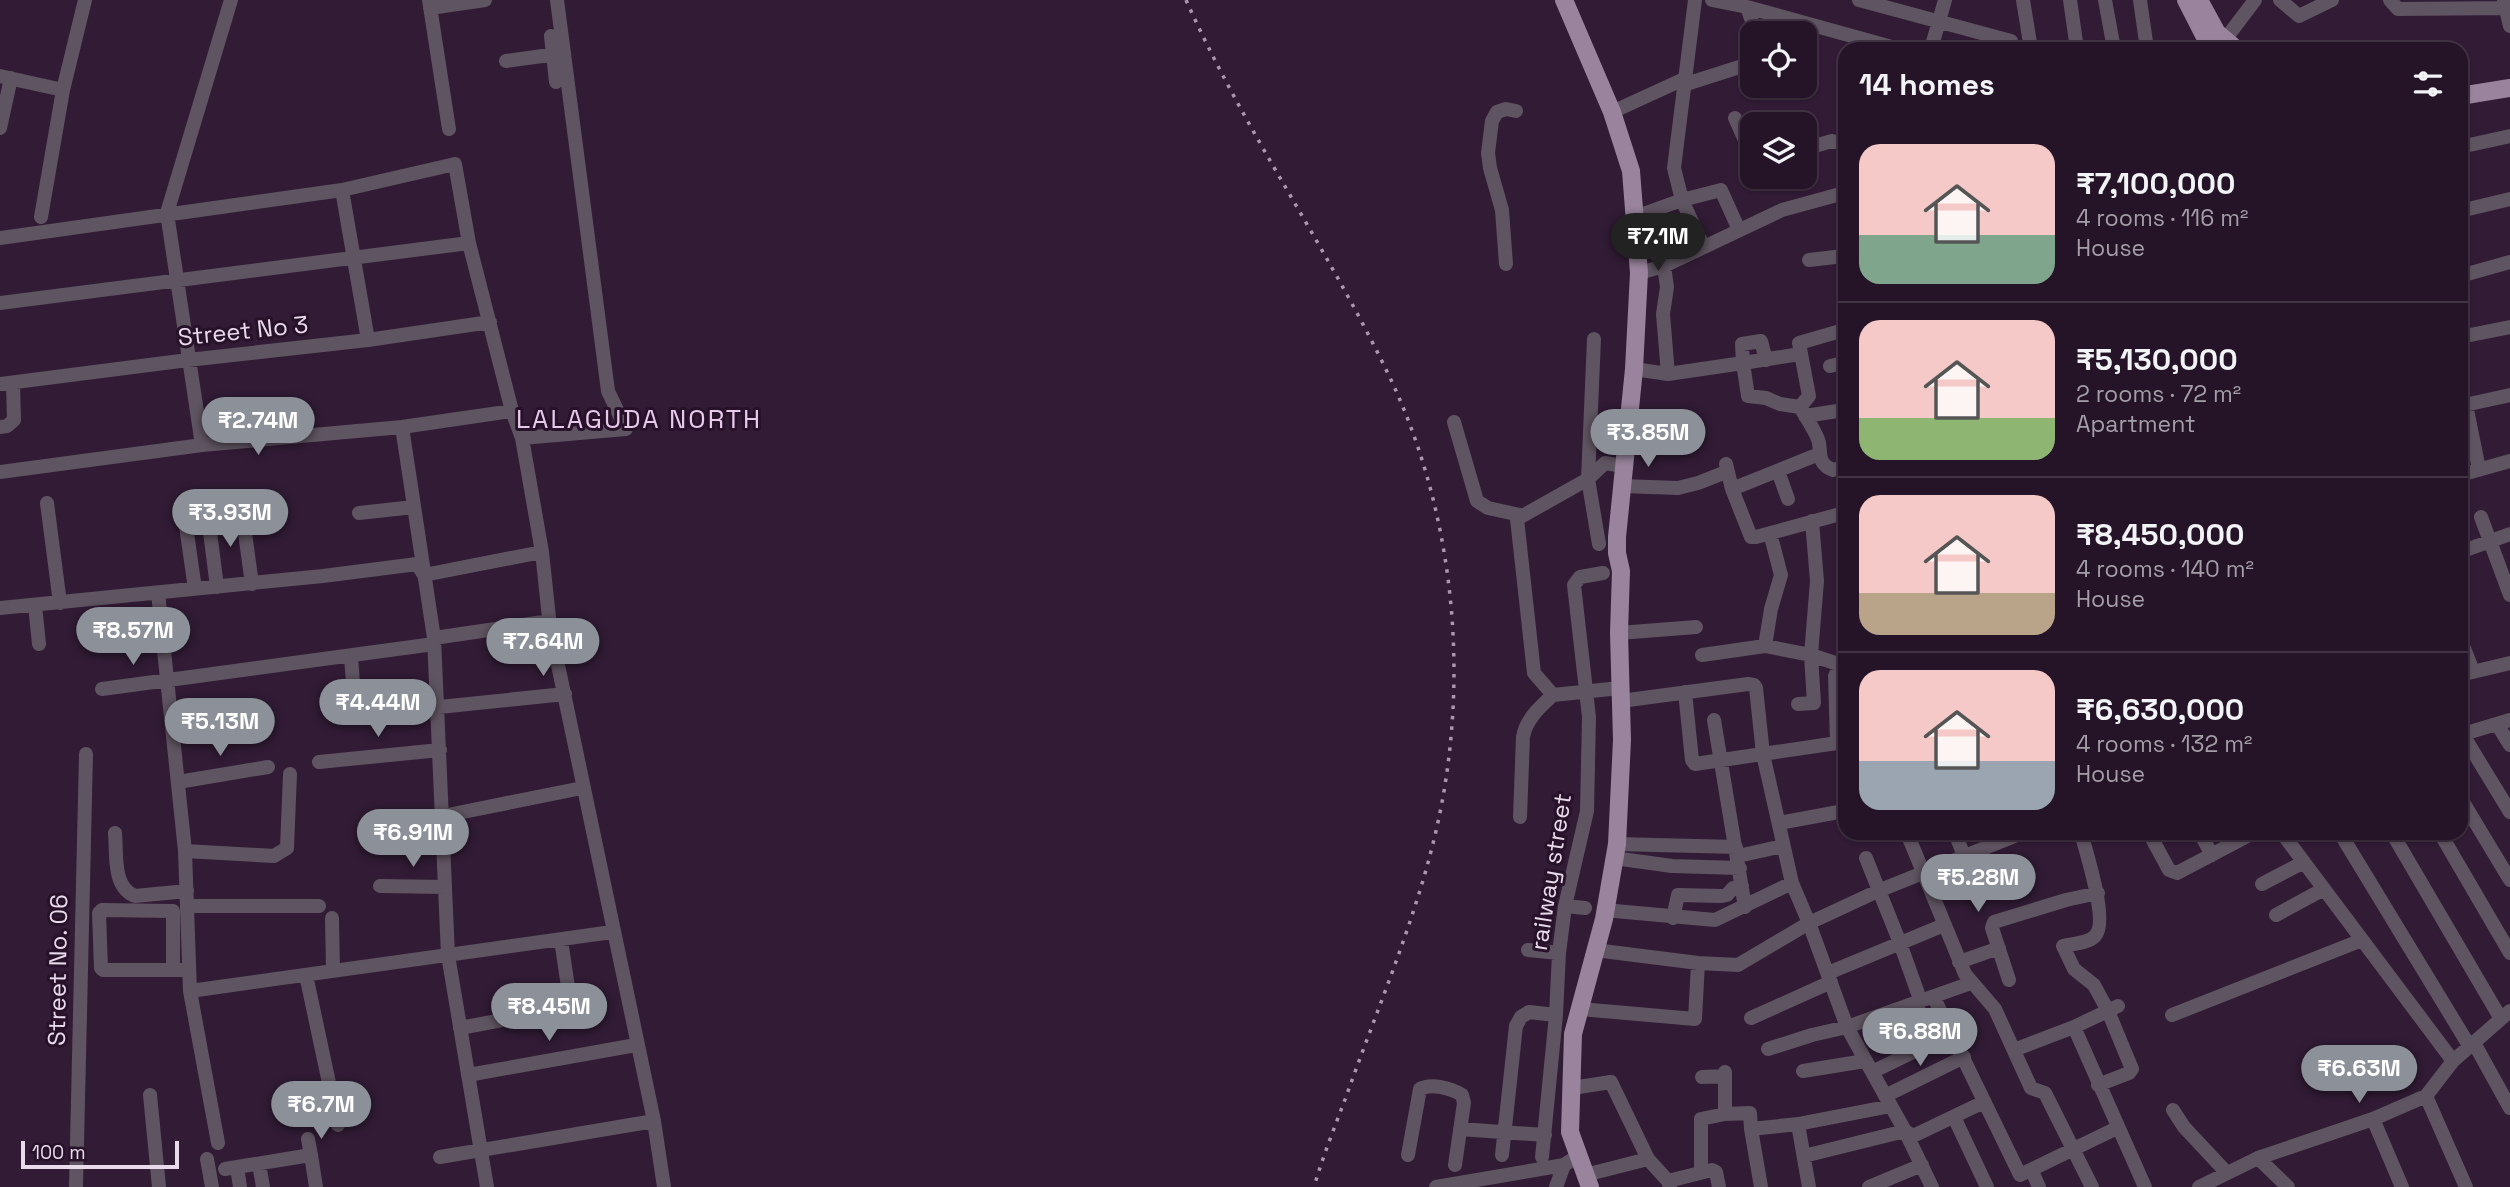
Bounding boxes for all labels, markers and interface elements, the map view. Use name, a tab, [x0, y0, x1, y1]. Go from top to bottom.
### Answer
map controls	[1740, 21, 1817, 189]
button: locate	[1740, 21, 1817, 98]
text: 14 homes	[1859, 65, 1995, 104]
icon: filters	[2409, 65, 2447, 103]
button: layers	[1740, 112, 1817, 189]
text: ₹7,100,000	[2076, 164, 2235, 203]
icon: home	[1915, 172, 1999, 256]
text: 4 rooms · 116 m²	[2076, 203, 2248, 233]
pin: ₹7.1M	[1609, 214, 1707, 273]
text: ₹7.1M	[1627, 221, 1689, 251]
text: House	[2076, 233, 2145, 263]
street label: Street No 3	[176, 308, 310, 353]
text: ₹5,130,000	[2076, 340, 2238, 379]
icon: home	[1915, 348, 1999, 432]
text: 2 rooms · 72 m²	[2076, 379, 2241, 409]
pin: ₹2.74M	[201, 398, 315, 457]
district label: LALAGUDA NORTH	[516, 402, 762, 436]
text: ₹2.74M	[218, 405, 298, 435]
text: Apartment	[2076, 409, 2196, 439]
pin: ₹3.85M	[1591, 410, 1705, 469]
text: ₹3.85M	[1606, 417, 1690, 447]
pin: ₹3.93M	[173, 490, 287, 549]
text: ₹3.93M	[188, 497, 272, 527]
text: ₹8,450,000	[2076, 515, 2244, 554]
icon: home	[1915, 523, 1999, 607]
text: 4 rooms · 140 m²	[2076, 554, 2254, 584]
text: House	[2076, 584, 2145, 614]
pin: ₹8.57M	[76, 608, 190, 667]
text: ₹8.57M	[92, 615, 174, 645]
pin: ₹7.64M	[486, 618, 600, 678]
text: ₹7.64M	[502, 626, 584, 656]
pin: ₹4.44M	[321, 680, 435, 739]
text: ₹4.44M	[335, 687, 421, 717]
text: ₹6,630,000	[2076, 690, 2244, 729]
pin: ₹5.13M	[163, 698, 277, 758]
icon: home	[1915, 698, 1999, 782]
text: ₹5.13M	[181, 706, 259, 736]
text: 4 rooms · 132 m²	[2076, 729, 2252, 759]
text: House	[2076, 759, 2145, 789]
street label: railway street	[1523, 791, 1578, 953]
pin: ₹6.91M	[356, 810, 470, 869]
text: ₹6.91M	[373, 817, 453, 847]
pin: ₹5.28M	[1921, 855, 2035, 914]
text: ₹5.28M	[1937, 862, 2019, 892]
street label: Street No. 06	[41, 894, 74, 1046]
pin: ₹8.45M	[492, 984, 606, 1043]
text: ₹8.45M	[507, 991, 591, 1021]
pin: ₹6.88M	[1863, 1009, 1977, 1068]
text: ₹6.88M	[1878, 1016, 1962, 1046]
pin: ₹6.63M	[2302, 1046, 2416, 1105]
text: ₹6.63M	[2317, 1053, 2401, 1083]
pin: ₹6.7M	[272, 1082, 370, 1141]
text: ₹6.7M	[287, 1089, 355, 1119]
scale bar	[21, 1138, 178, 1170]
text: 100 m	[32, 1140, 86, 1165]

